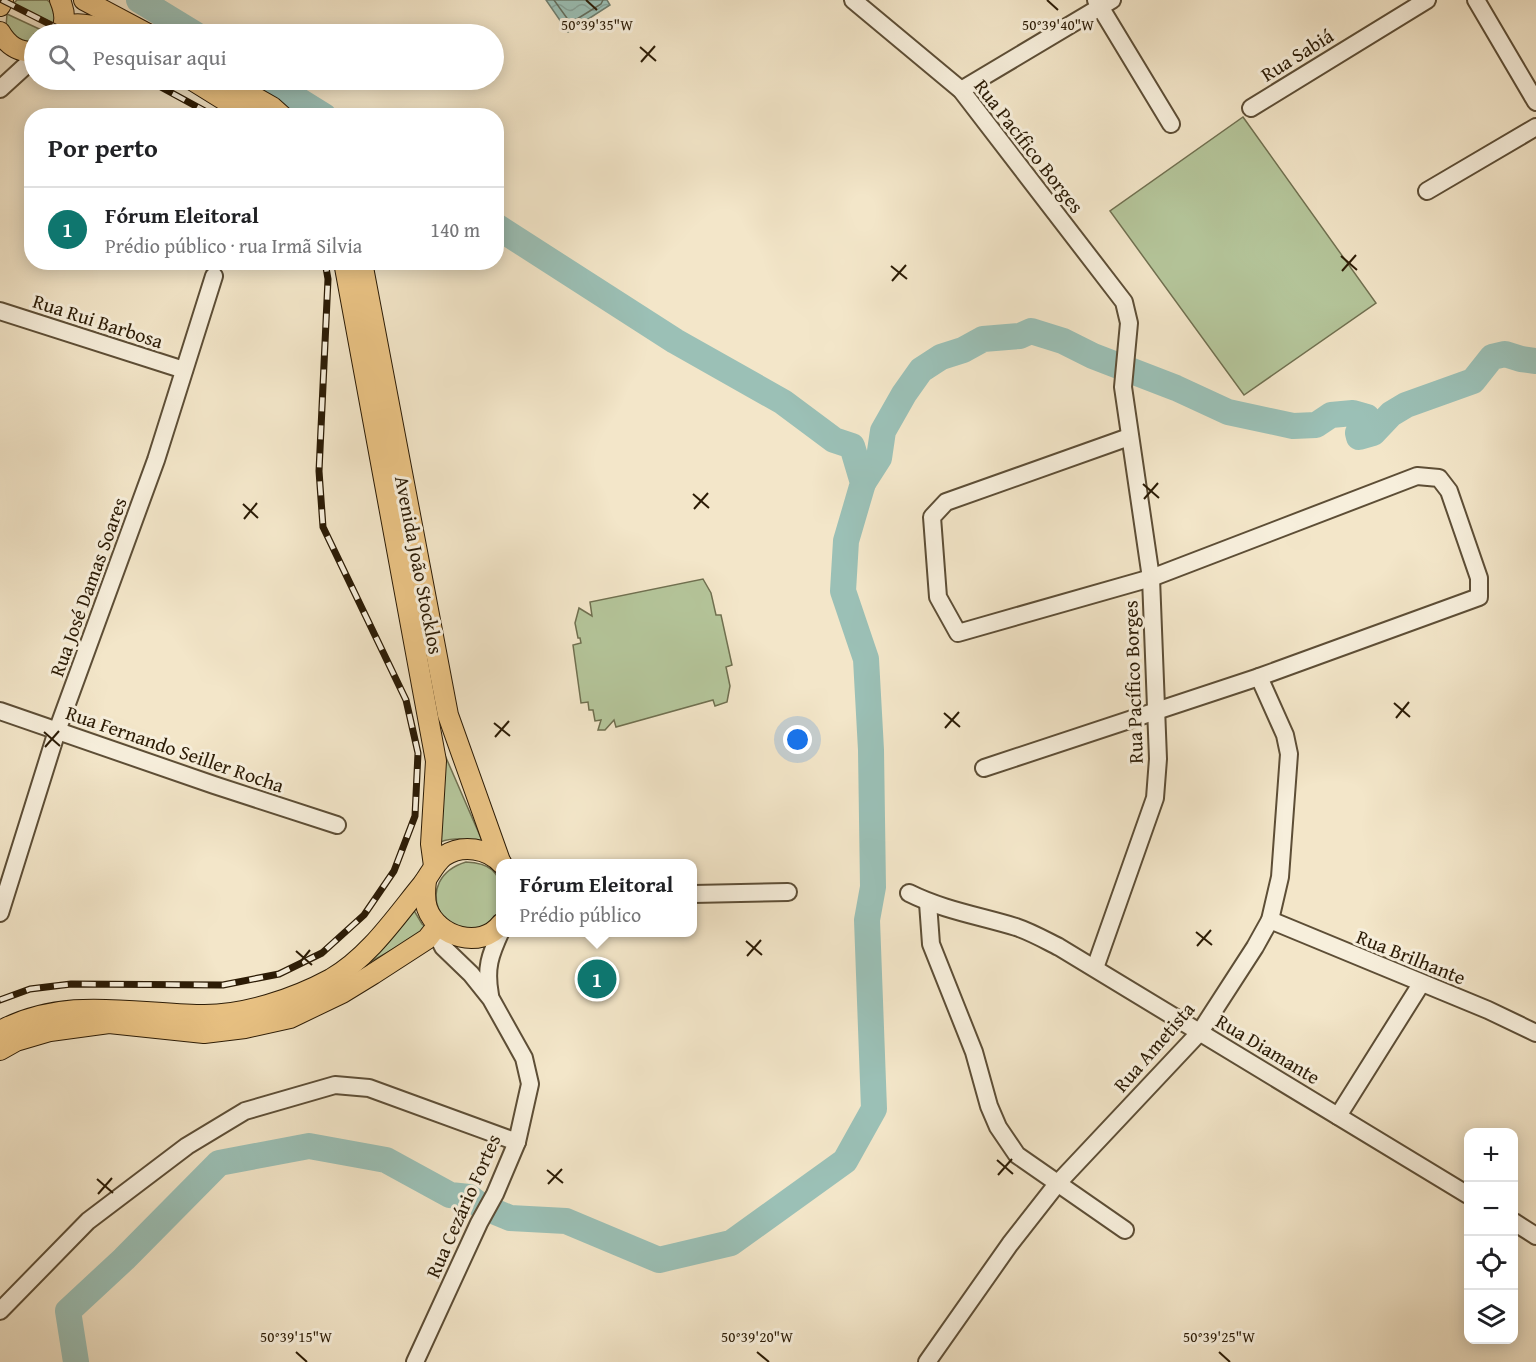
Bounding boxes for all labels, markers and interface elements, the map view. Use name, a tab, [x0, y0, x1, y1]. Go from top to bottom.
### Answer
text: 50°39'35"W	[561, 14, 633, 35]
text: 50°39'40"W	[1022, 14, 1094, 35]
street label: Rua Sabiá	[1255, 21, 1339, 88]
search box	[24, 24, 504, 90]
icon: search	[45, 41, 78, 74]
text: Pesquisar aqui	[93, 41, 227, 73]
street label: Rua Pacífico Borges	[968, 72, 1091, 219]
text: Por perto	[48, 128, 158, 167]
text: Fórum Eleitoral	[105, 199, 259, 231]
text: 1	[62, 215, 73, 244]
text: 140 m	[430, 215, 480, 244]
text: Prédio público · rua Irmã Silvia	[105, 231, 362, 260]
street label: Rua Rui Barbosa	[29, 286, 168, 355]
street label: Avenida João Stocklos	[388, 473, 451, 657]
street label: Rua José Damas Soares	[42, 493, 133, 681]
street label: Rua Pacífico Borges	[1115, 600, 1150, 764]
street label: Rua Fernando Seiller Rocha	[62, 698, 289, 800]
your location	[783, 725, 812, 754]
popup	[496, 859, 697, 937]
text: Fórum Eleitoral	[520, 868, 673, 900]
text: Prédio público	[520, 900, 641, 929]
street label: Rua Brilhante	[1352, 921, 1470, 992]
pin: 1	[578, 956, 616, 1002]
street label: Rua Ametista	[1106, 995, 1201, 1098]
street label: Rua Diamante	[1211, 1006, 1326, 1091]
map controls	[1464, 1128, 1518, 1344]
button: +	[1464, 1128, 1518, 1182]
street label: Rua Cezário Fortes	[418, 1129, 507, 1282]
button: −	[1464, 1182, 1518, 1236]
button: locate	[1464, 1236, 1518, 1290]
button: layers	[1464, 1290, 1518, 1344]
text: 50°39'15"W	[260, 1326, 332, 1347]
text: 50°39'20"W	[721, 1326, 793, 1347]
text: 50°39'25"W	[1183, 1326, 1255, 1347]

